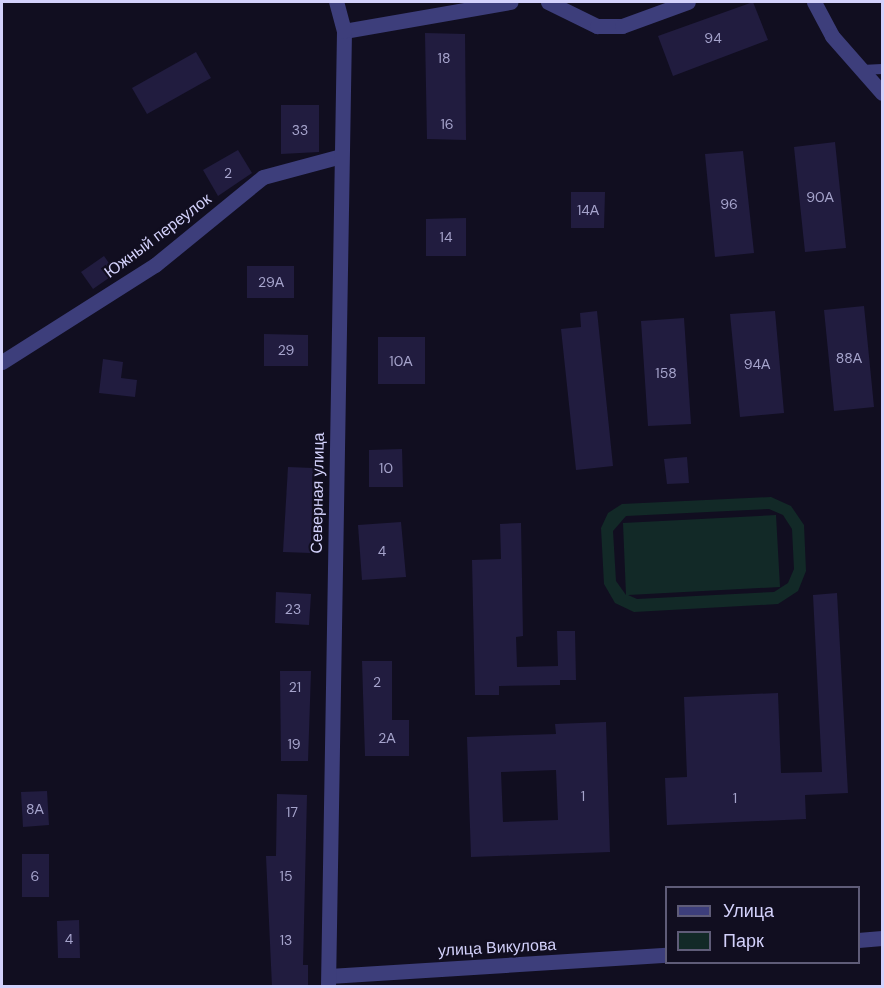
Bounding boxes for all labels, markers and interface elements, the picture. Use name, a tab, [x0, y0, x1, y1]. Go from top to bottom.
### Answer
house number: 94	[704, 30, 722, 46]
house number: 18	[438, 50, 450, 66]
house number: 16	[440, 116, 454, 132]
house number: 33	[292, 122, 308, 138]
house number: 2	[224, 165, 232, 181]
house number: 90А	[806, 189, 834, 205]
street label: Южный переулок	[101, 190, 215, 282]
house number: 96	[720, 196, 738, 212]
house number: 14А	[577, 202, 599, 218]
house number: 14	[440, 229, 452, 245]
house number: 29А	[258, 274, 284, 290]
house number: 29	[278, 342, 294, 358]
house number: 88А	[836, 350, 862, 366]
house number: 10А	[389, 353, 413, 369]
house number: 94А	[744, 356, 770, 372]
house number: 158	[655, 365, 677, 381]
street label: Северная улица	[307, 432, 329, 554]
house number: 10	[379, 460, 393, 476]
house number: 4	[378, 543, 386, 559]
house number: 23	[285, 601, 301, 617]
house number: 2	[373, 674, 381, 690]
house number: 21	[289, 679, 301, 695]
house number: 2А	[378, 730, 396, 746]
house number: 19	[287, 736, 301, 752]
house number: 1	[581, 788, 585, 804]
house number: 1	[733, 790, 737, 806]
house number: 8А	[26, 801, 44, 817]
house number: 17	[286, 804, 298, 820]
house number: 6	[31, 868, 39, 884]
house number: 15	[280, 868, 292, 884]
legend	[665, 886, 860, 964]
text: Улица	[723, 899, 774, 923]
text: Парк	[723, 929, 764, 953]
house number: 4	[65, 931, 73, 947]
house number: 13	[280, 932, 292, 948]
street label: улица Викулова	[437, 935, 557, 961]

